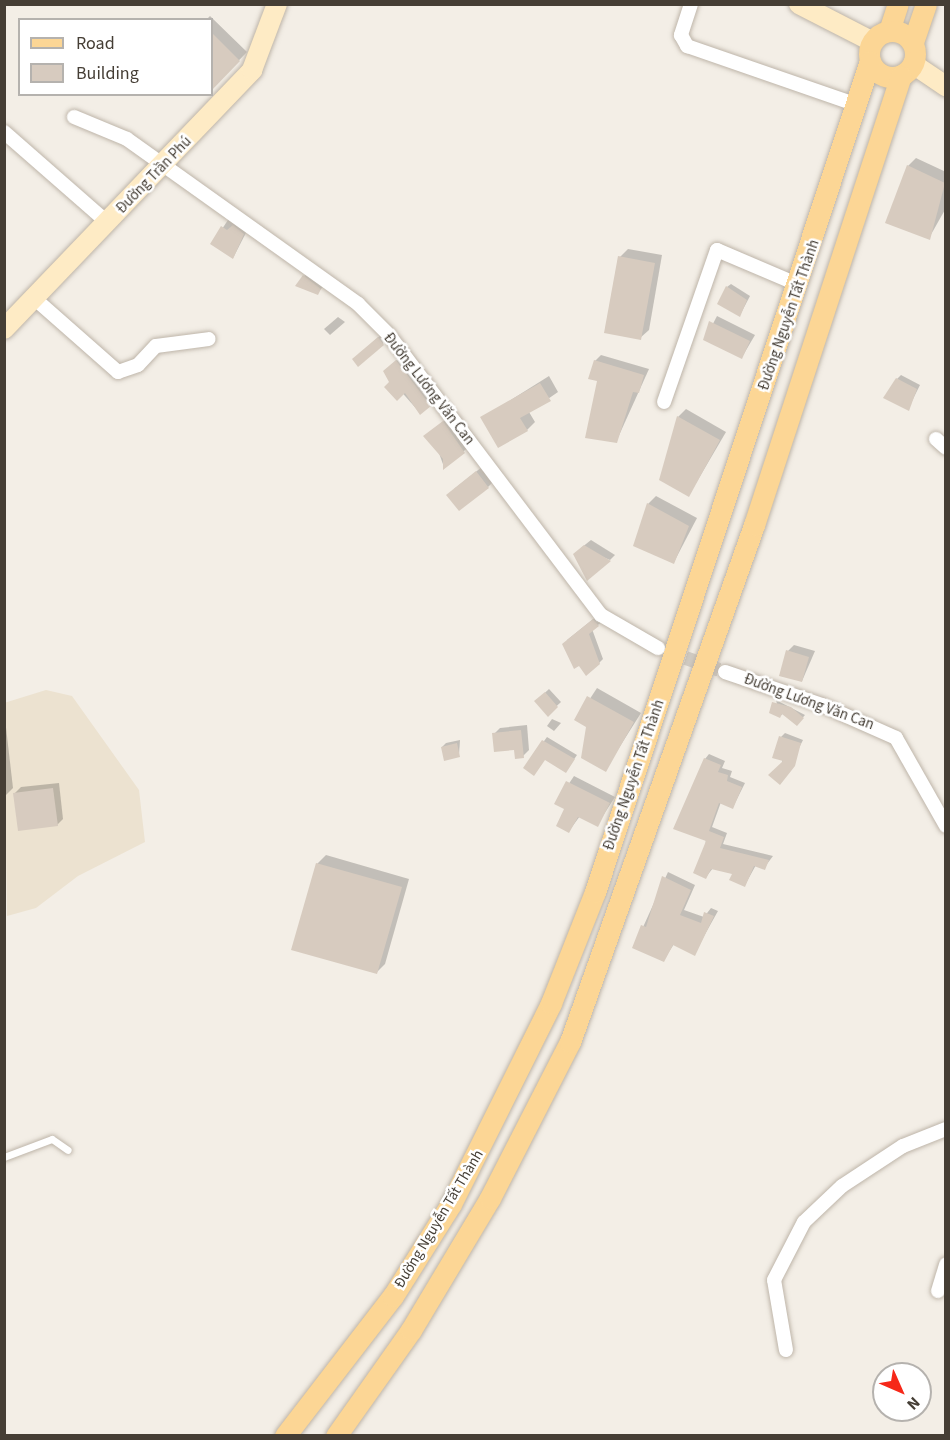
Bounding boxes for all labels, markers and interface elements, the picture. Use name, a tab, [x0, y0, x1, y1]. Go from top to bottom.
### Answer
legend	[18, 18, 213, 96]
text: Road	[76, 31, 115, 56]
text: Building	[76, 61, 139, 86]
street label: Đường Trần Phú	[113, 133, 195, 217]
street label: Đường Nguyễn Tất Thành	[755, 237, 823, 393]
street label: Đường Lương Văn Can	[380, 329, 478, 449]
street label: Đường Lương Văn Can	[741, 670, 877, 734]
street label: Đường Nguyễn Tất Thành	[600, 697, 668, 853]
street label: Đường Nguyễn Tất Thành	[391, 1147, 487, 1291]
north arrow	[872, 1362, 932, 1422]
text: N	[902, 1392, 925, 1415]

